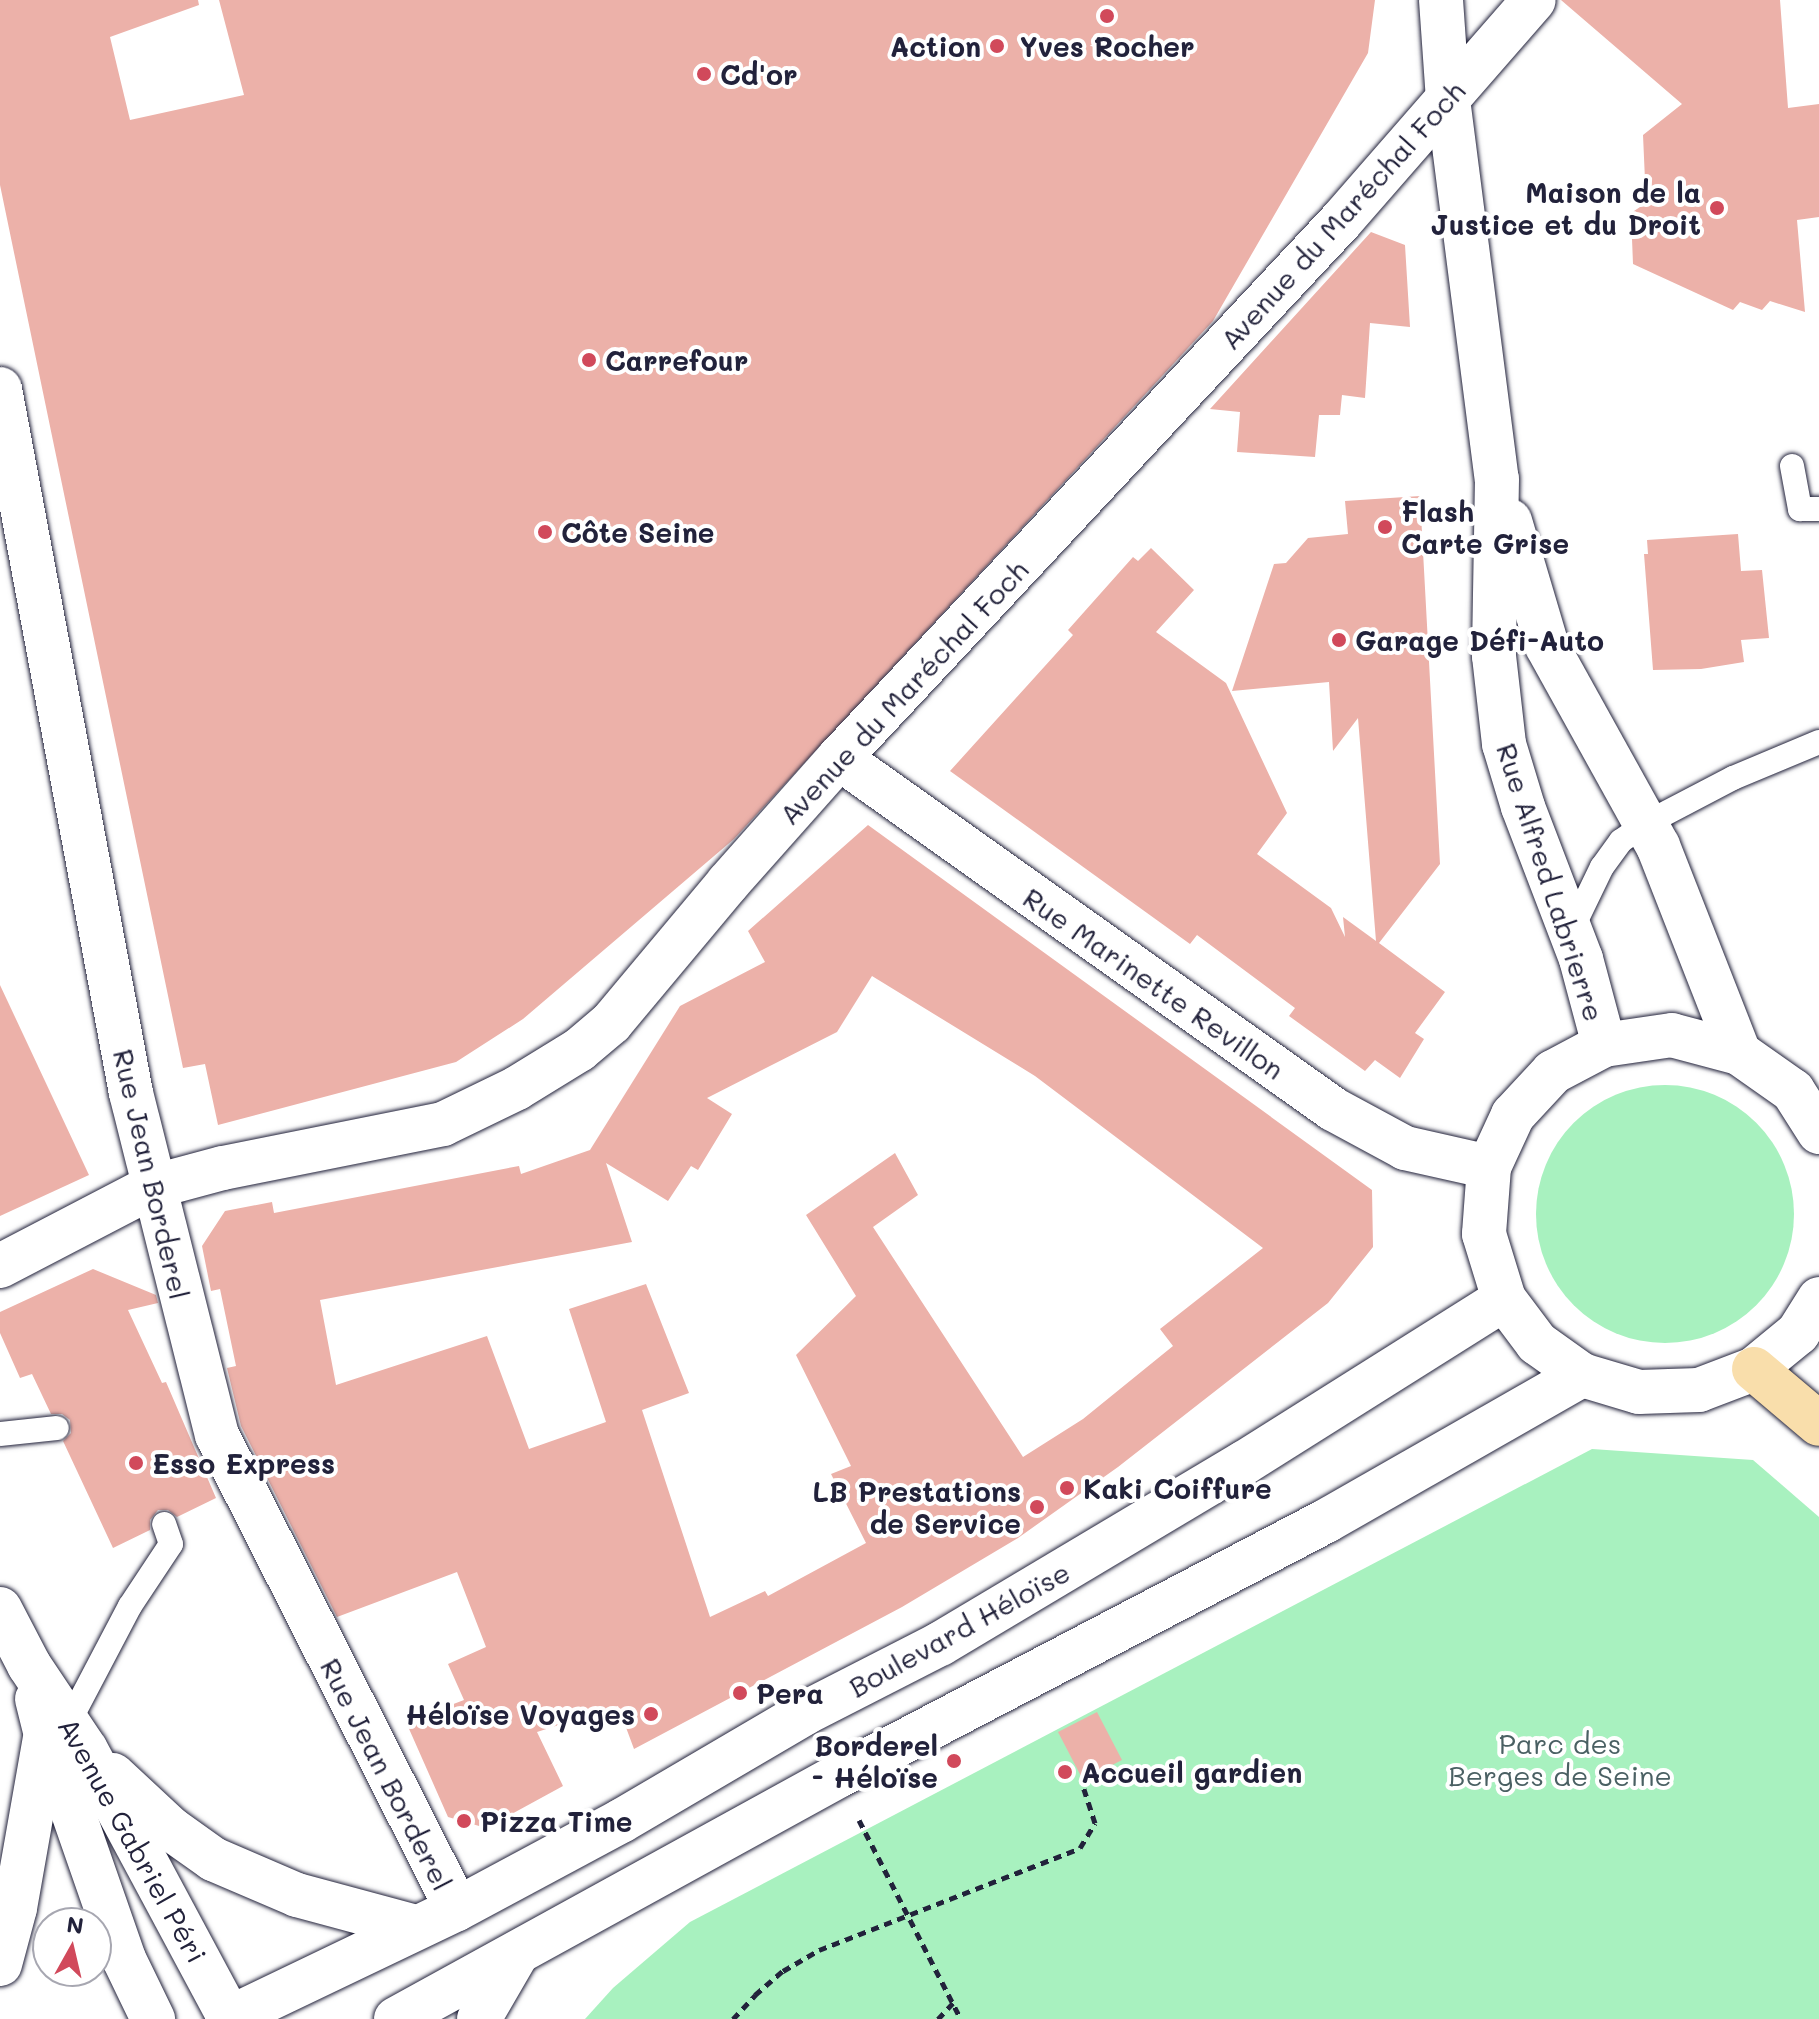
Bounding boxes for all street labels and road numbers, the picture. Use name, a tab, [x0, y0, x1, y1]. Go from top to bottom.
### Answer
street label: Avenue du Maréchal Foch	[1213, 74, 1471, 356]
street label: Avenue du Maréchal Foch	[772, 553, 1034, 831]
street label: Rue Alfred Labrierre	[1490, 739, 1612, 1025]
street label: Rue Marinette Revillon	[1017, 880, 1291, 1086]
street label: Rue Jean Borderel	[107, 1046, 197, 1302]
street label: Boulevard Héloïse	[843, 1554, 1075, 1704]
street label: Rue Jean Borderel	[314, 1652, 460, 1896]
street label: Avenue Gabriel Péri	[52, 1712, 214, 1968]

